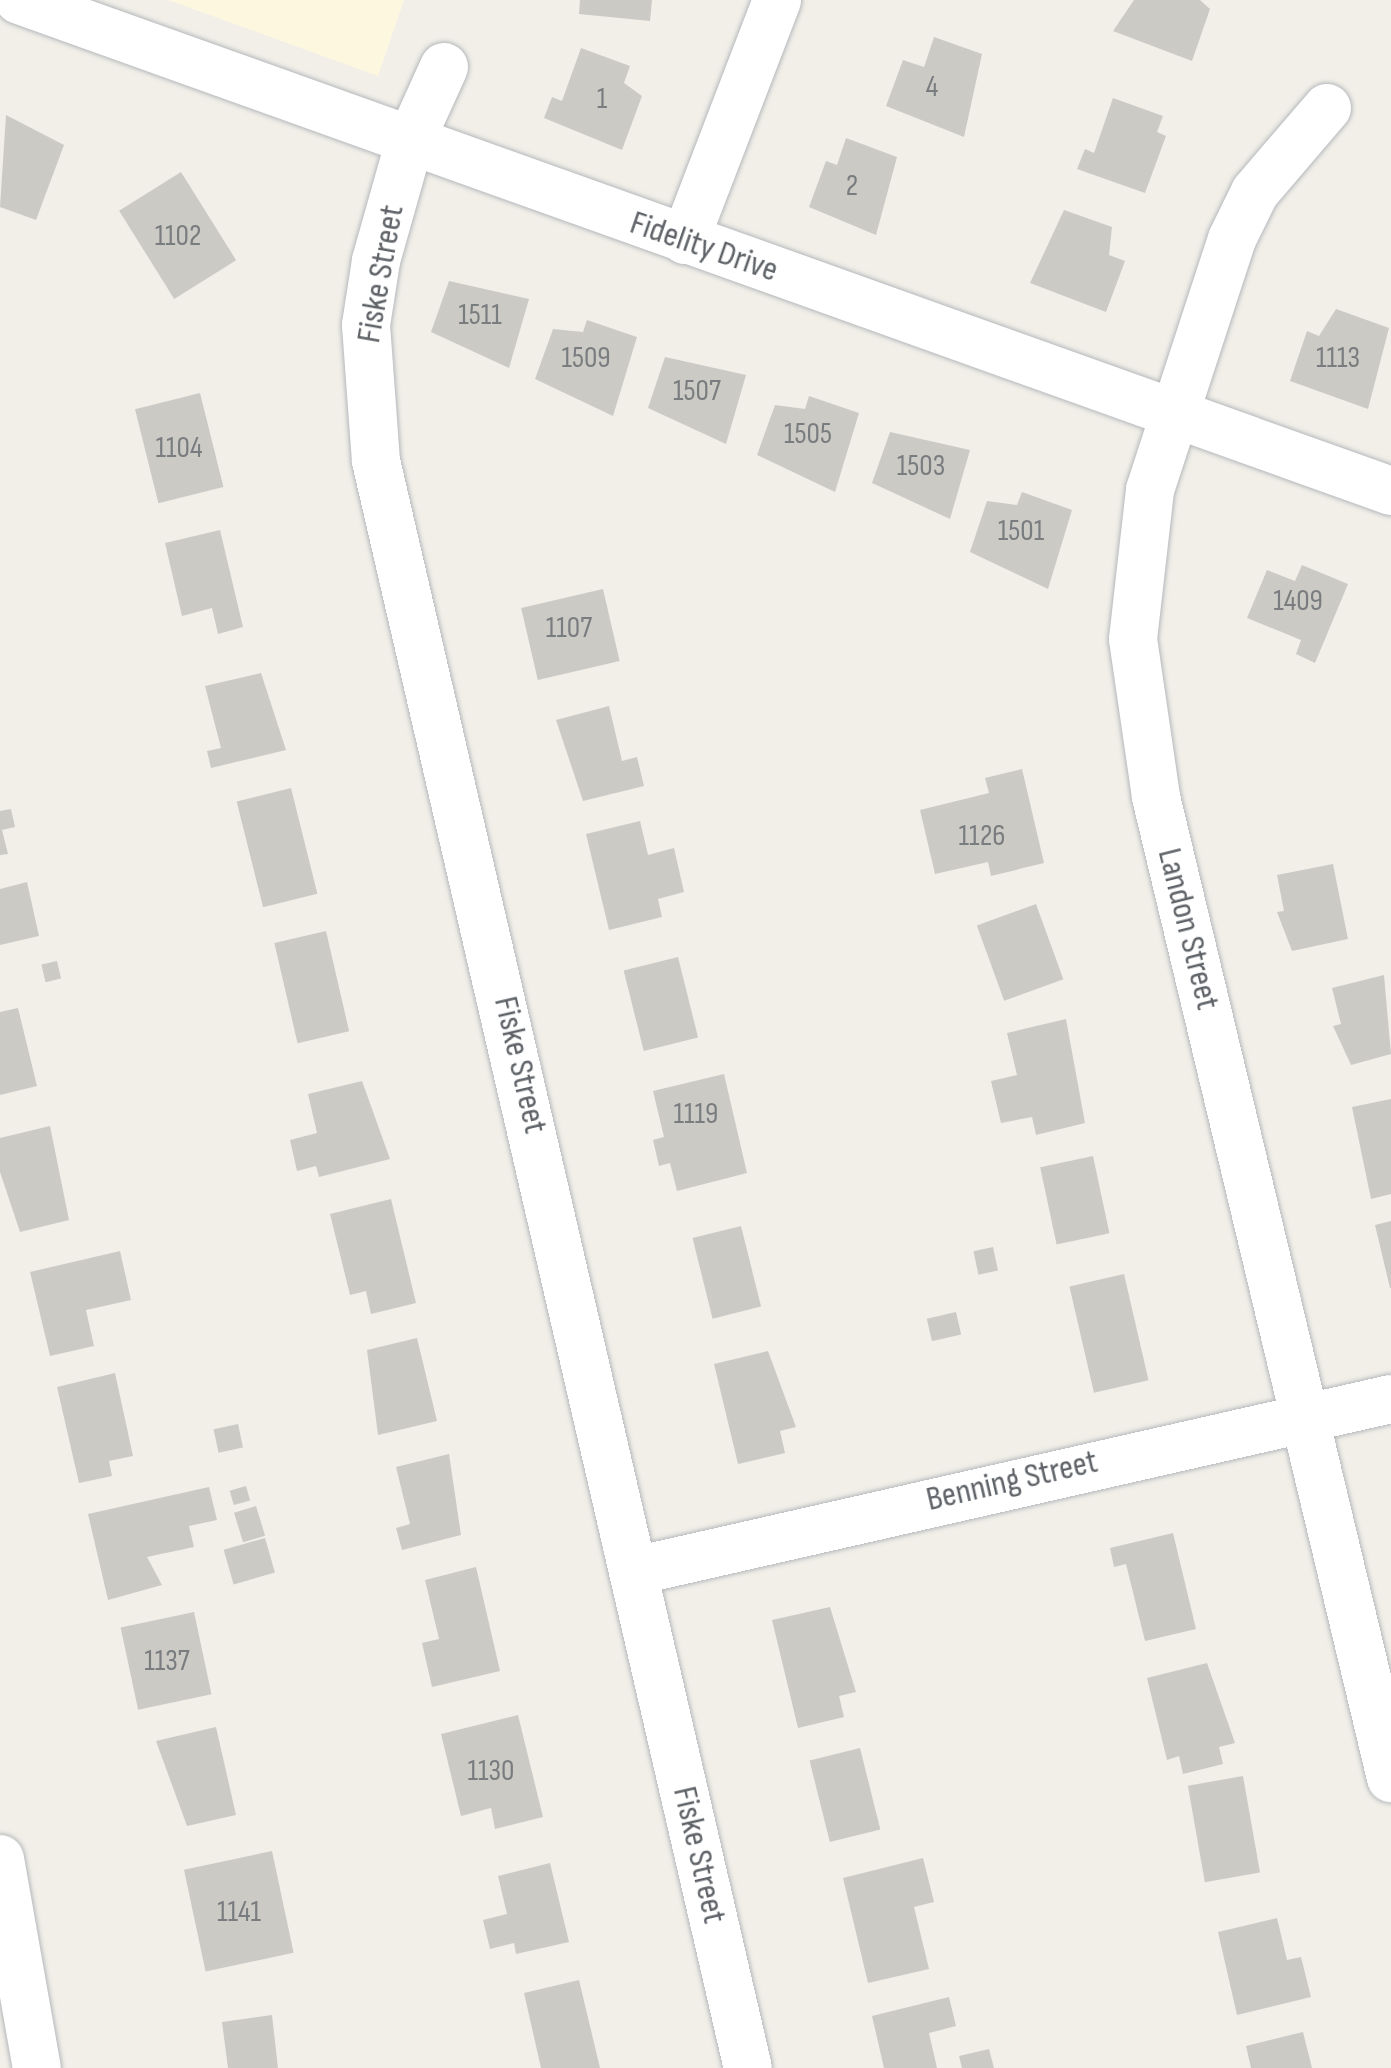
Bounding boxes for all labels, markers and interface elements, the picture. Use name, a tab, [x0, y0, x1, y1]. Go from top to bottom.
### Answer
house number: 4	[926, 69, 938, 105]
house number: 1	[597, 81, 607, 117]
house number: 2	[846, 168, 858, 204]
street label: Fiske Street	[348, 202, 414, 346]
street label: Fidelity Drive	[625, 202, 783, 292]
house number: 1102	[155, 218, 201, 254]
house number: 1511	[458, 297, 502, 333]
house number: 1509	[561, 340, 611, 376]
house number: 1113	[1316, 340, 1360, 376]
house number: 1507	[673, 373, 721, 409]
house number: 1505	[784, 416, 832, 452]
house number: 1104	[156, 430, 202, 466]
house number: 1503	[897, 448, 945, 484]
house number: 1501	[998, 513, 1044, 549]
house number: 1409	[1273, 583, 1323, 619]
house number: 1107	[546, 610, 592, 646]
house number: 1126	[959, 818, 1005, 854]
street label: Landon Street	[1148, 844, 1228, 1014]
street label: Fiske Street	[484, 992, 556, 1138]
house number: 1119	[674, 1096, 718, 1132]
street label: Benning Street	[922, 1441, 1102, 1521]
house number: 1137	[144, 1643, 190, 1679]
house number: 1130	[468, 1753, 514, 1789]
street label: Fiske Street	[663, 1782, 735, 1928]
house number: 1141	[217, 1894, 261, 1930]

